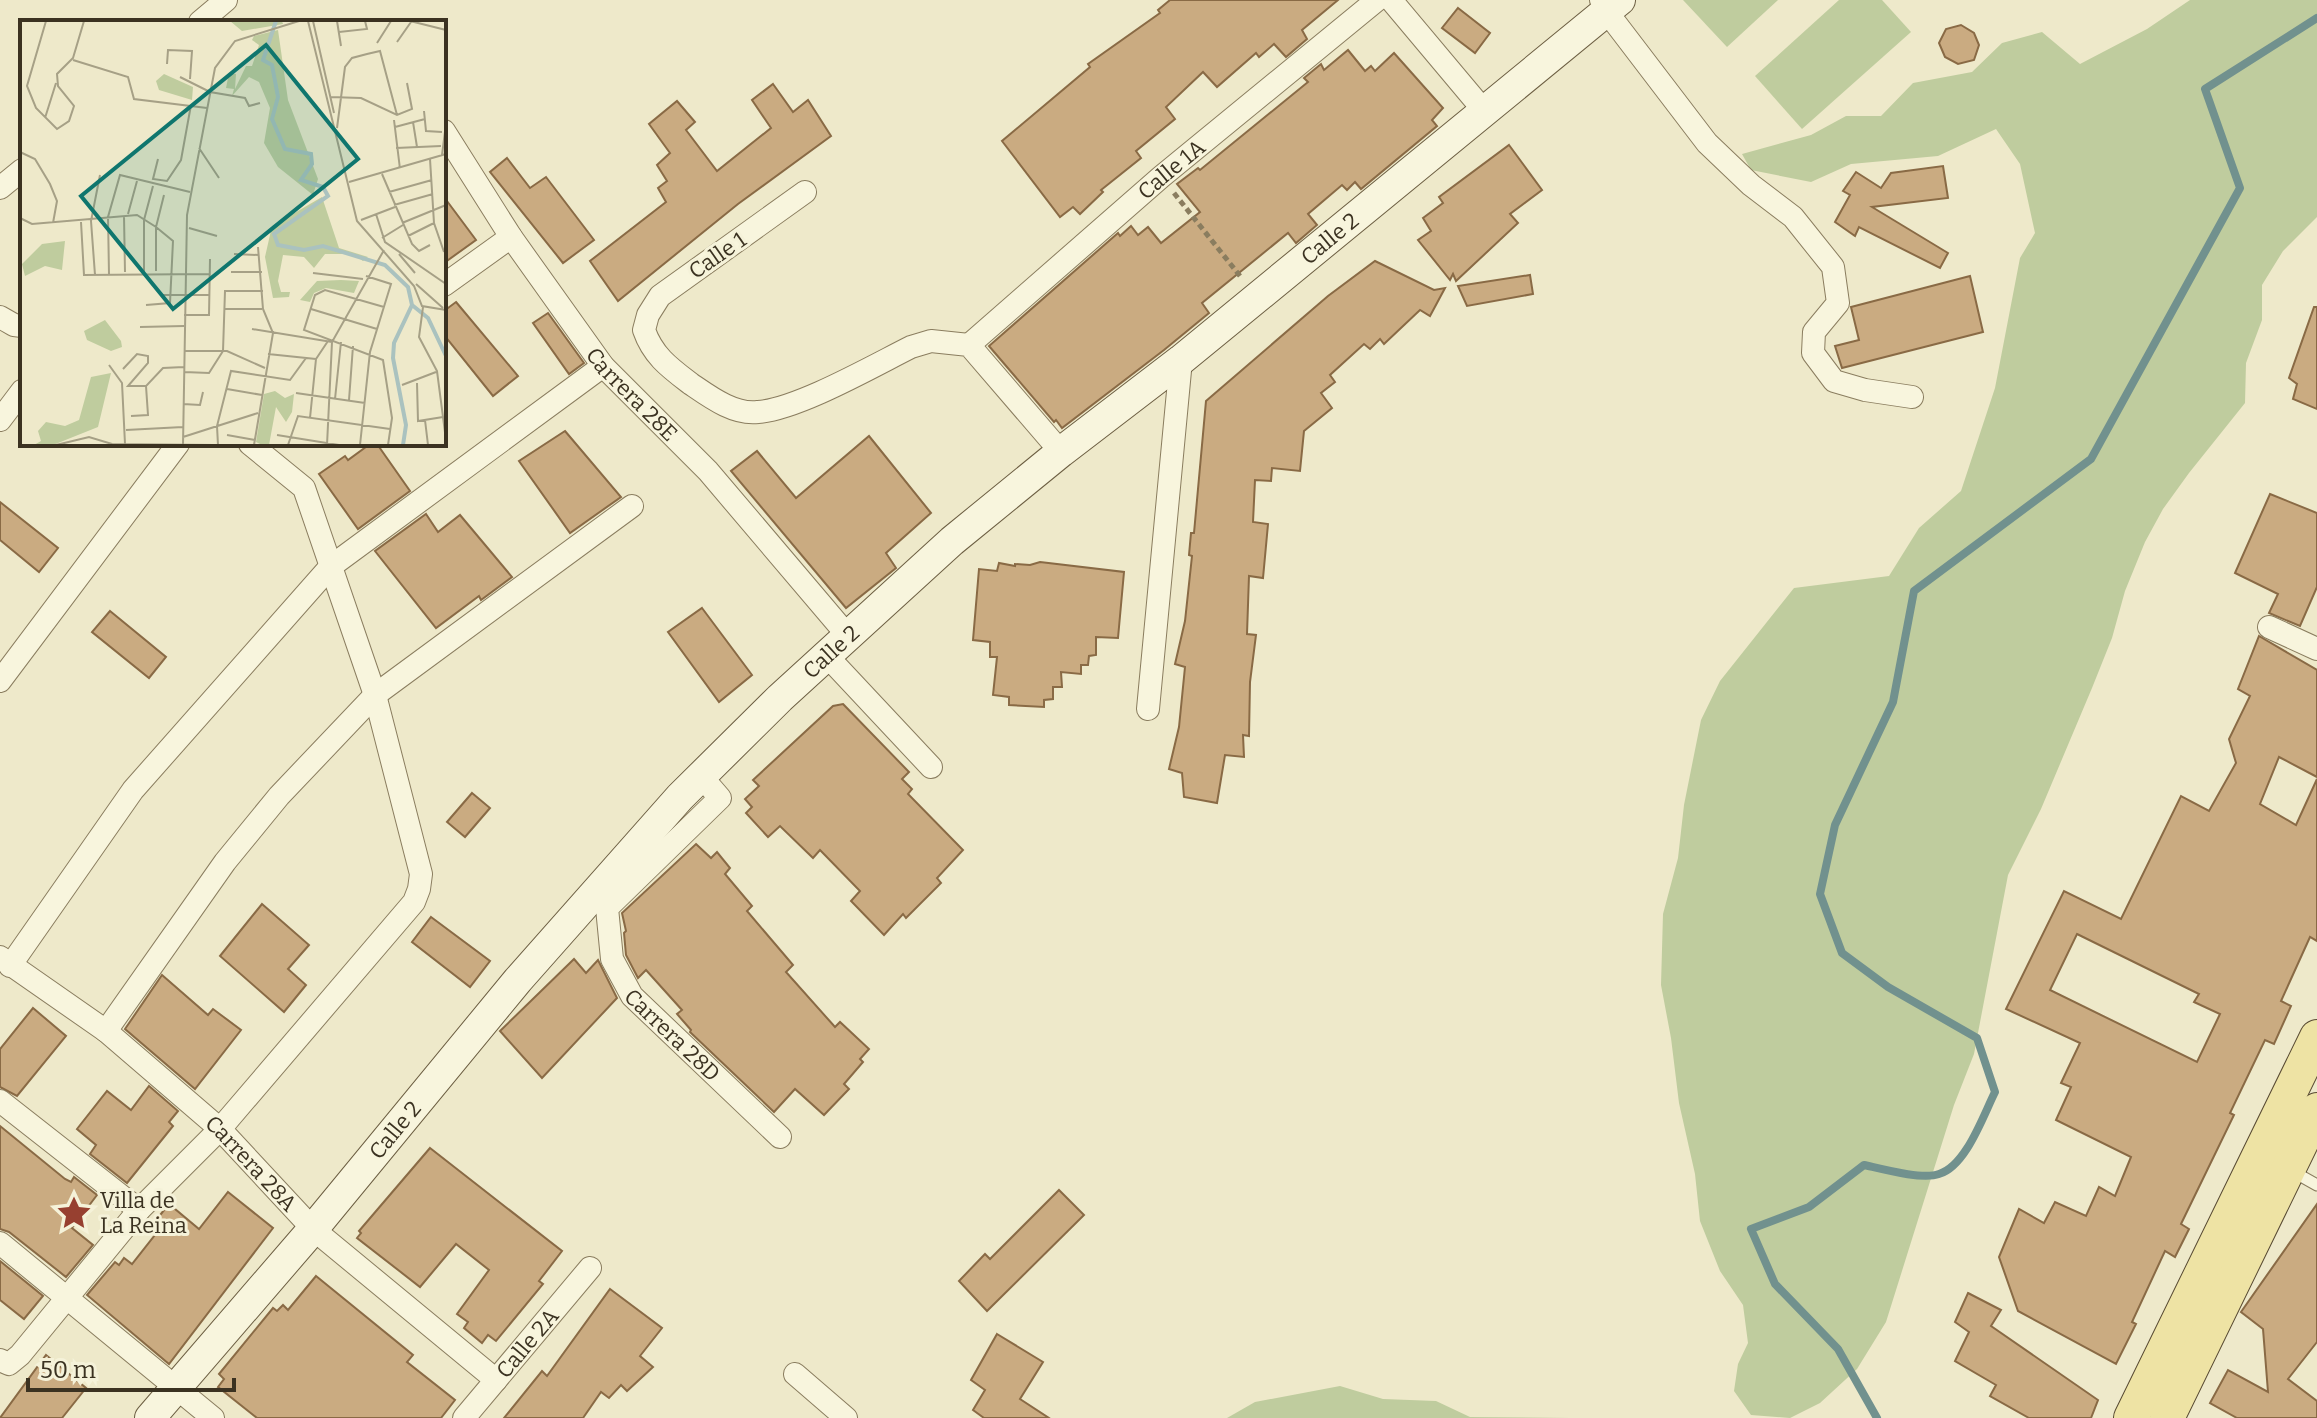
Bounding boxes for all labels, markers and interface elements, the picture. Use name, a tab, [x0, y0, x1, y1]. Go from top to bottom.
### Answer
inset map	[20, 20, 446, 446]
street label: Calle 1A	[1132, 133, 1211, 205]
street label: Calle 2	[1295, 207, 1364, 270]
street label: Calle 1	[683, 226, 751, 285]
street label: Carrera 28E	[580, 342, 683, 447]
street label: Calle 2	[797, 619, 865, 685]
street label: Carrera 28D	[619, 983, 726, 1087]
street label: Calle 2	[363, 1096, 427, 1165]
street label: Carrera 28A	[200, 1110, 303, 1217]
place label: Villa de La Reina	[100, 1187, 187, 1239]
place icon: Villa de La Reina	[55, 1194, 93, 1232]
street label: Calle 2A	[491, 1303, 565, 1384]
scale bar	[28, 1342, 234, 1392]
text: 50 m	[40, 1356, 96, 1384]

